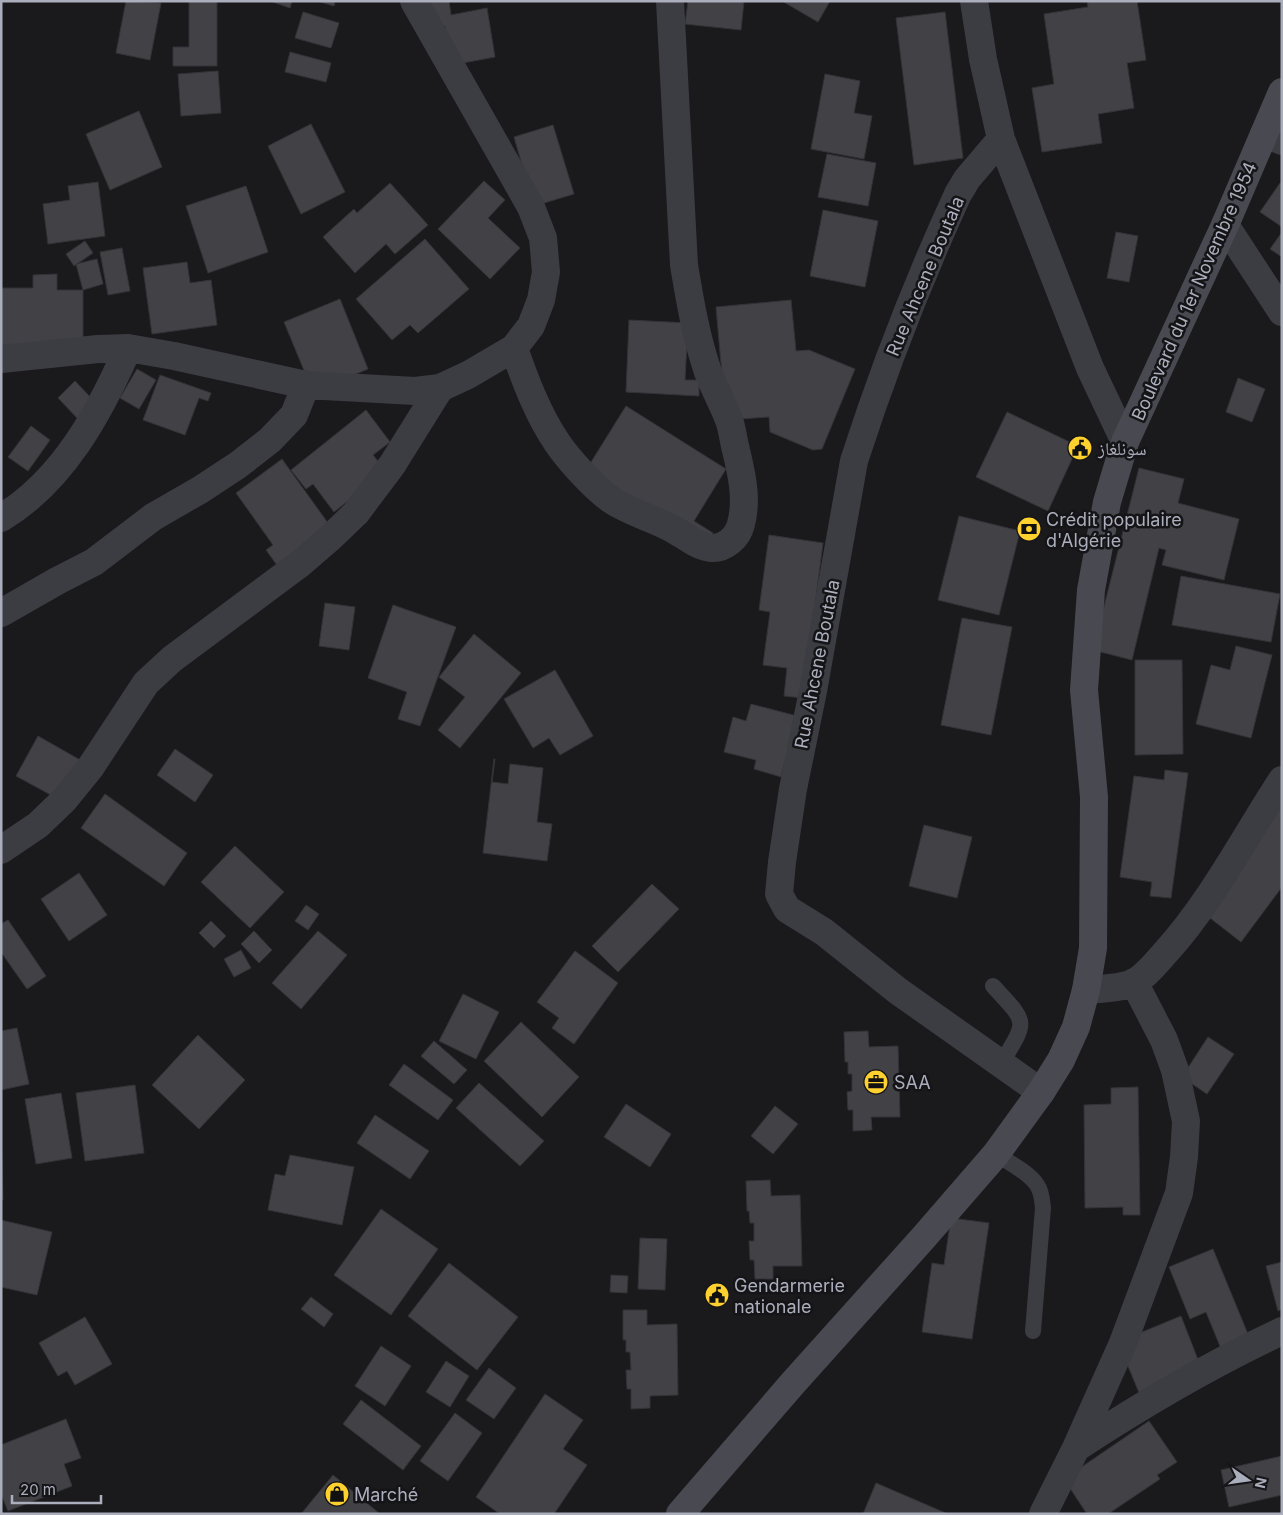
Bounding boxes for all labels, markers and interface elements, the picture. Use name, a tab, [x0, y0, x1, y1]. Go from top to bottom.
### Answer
street label: Boulevard du 1er Novembre 1954	[1127, 158, 1261, 424]
street label: Rue Ahcene Boutala	[882, 193, 968, 359]
public building icon: سونلغاز	[1067, 435, 1093, 461]
place label: سونلغاز	[1097, 438, 1147, 459]
place label: Crédit populaire d'Algérie	[1046, 509, 1182, 551]
bank icon: Crédit populaire d'Algérie	[1016, 516, 1042, 542]
street label: Rue Ahcene Boutala	[790, 578, 844, 750]
office icon: SAA	[863, 1069, 889, 1095]
place label: SAA	[894, 1072, 931, 1093]
place label: Gendarmerie nationale	[734, 1275, 845, 1317]
public building icon: Gendarmerie nationale	[704, 1282, 730, 1308]
north arrow	[1223, 1455, 1273, 1505]
scale bar	[12, 1472, 101, 1504]
text: N	[1252, 1476, 1271, 1490]
text: 20 m	[20, 1480, 56, 1499]
shop icon: Marché	[324, 1481, 350, 1507]
place label: Marché	[354, 1484, 418, 1505]

